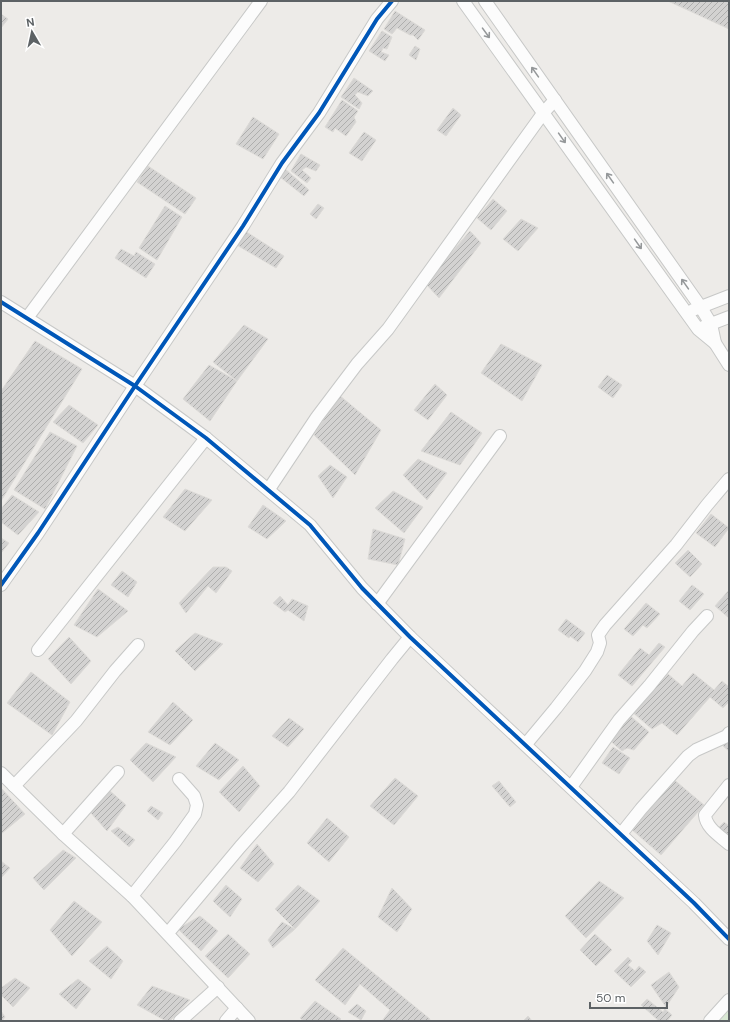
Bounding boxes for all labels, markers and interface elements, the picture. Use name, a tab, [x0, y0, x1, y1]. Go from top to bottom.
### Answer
north arrow	[12, 12, 52, 52]
text: N	[25, 15, 35, 30]
one-way arrow	[482, 27, 490, 38]
one-way arrow	[531, 66, 539, 77]
one-way arrow	[558, 132, 566, 143]
one-way arrow	[606, 173, 614, 184]
one-way arrow	[634, 238, 642, 249]
one-way arrow	[681, 279, 689, 290]
scale bar	[590, 984, 667, 1010]
text: 50 m	[596, 990, 625, 1006]

